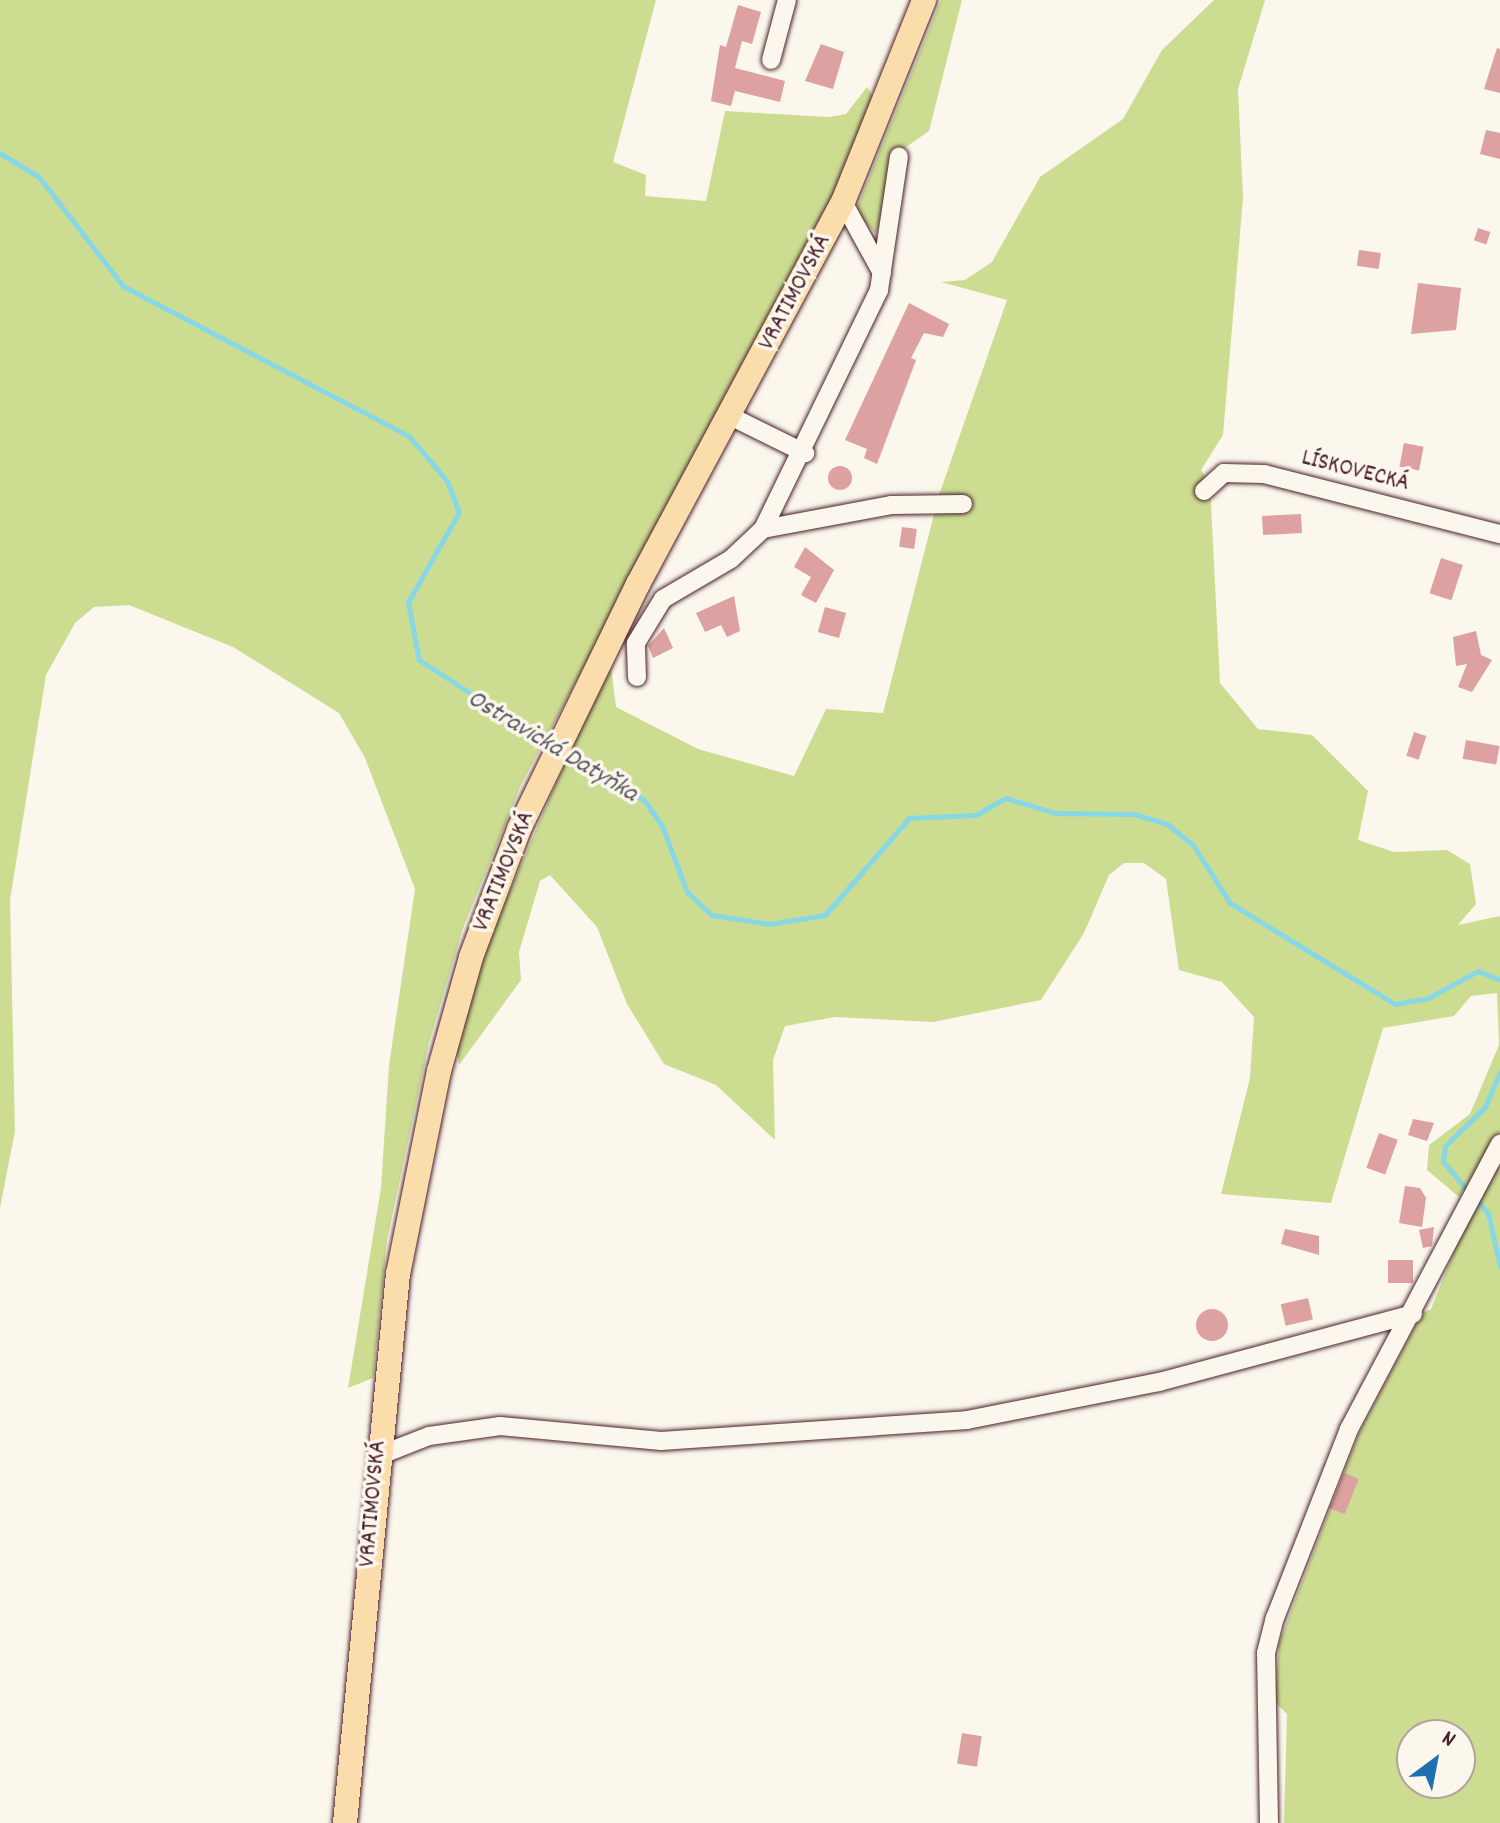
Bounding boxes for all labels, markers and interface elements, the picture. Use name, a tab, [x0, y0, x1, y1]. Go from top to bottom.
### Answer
street label: VRATIMOVSKÁ	[754, 230, 838, 356]
street label: LÍSKOVECKÁ	[1298, 445, 1412, 499]
water label: Ostravická Datyňka	[461, 684, 643, 810]
street label: VRATIMOVSKÁ	[468, 808, 542, 936]
street label: VRATIMOVSKÁ	[354, 1440, 394, 1568]
north arrow	[1396, 1719, 1476, 1799]
text: N	[1435, 1724, 1461, 1756]

